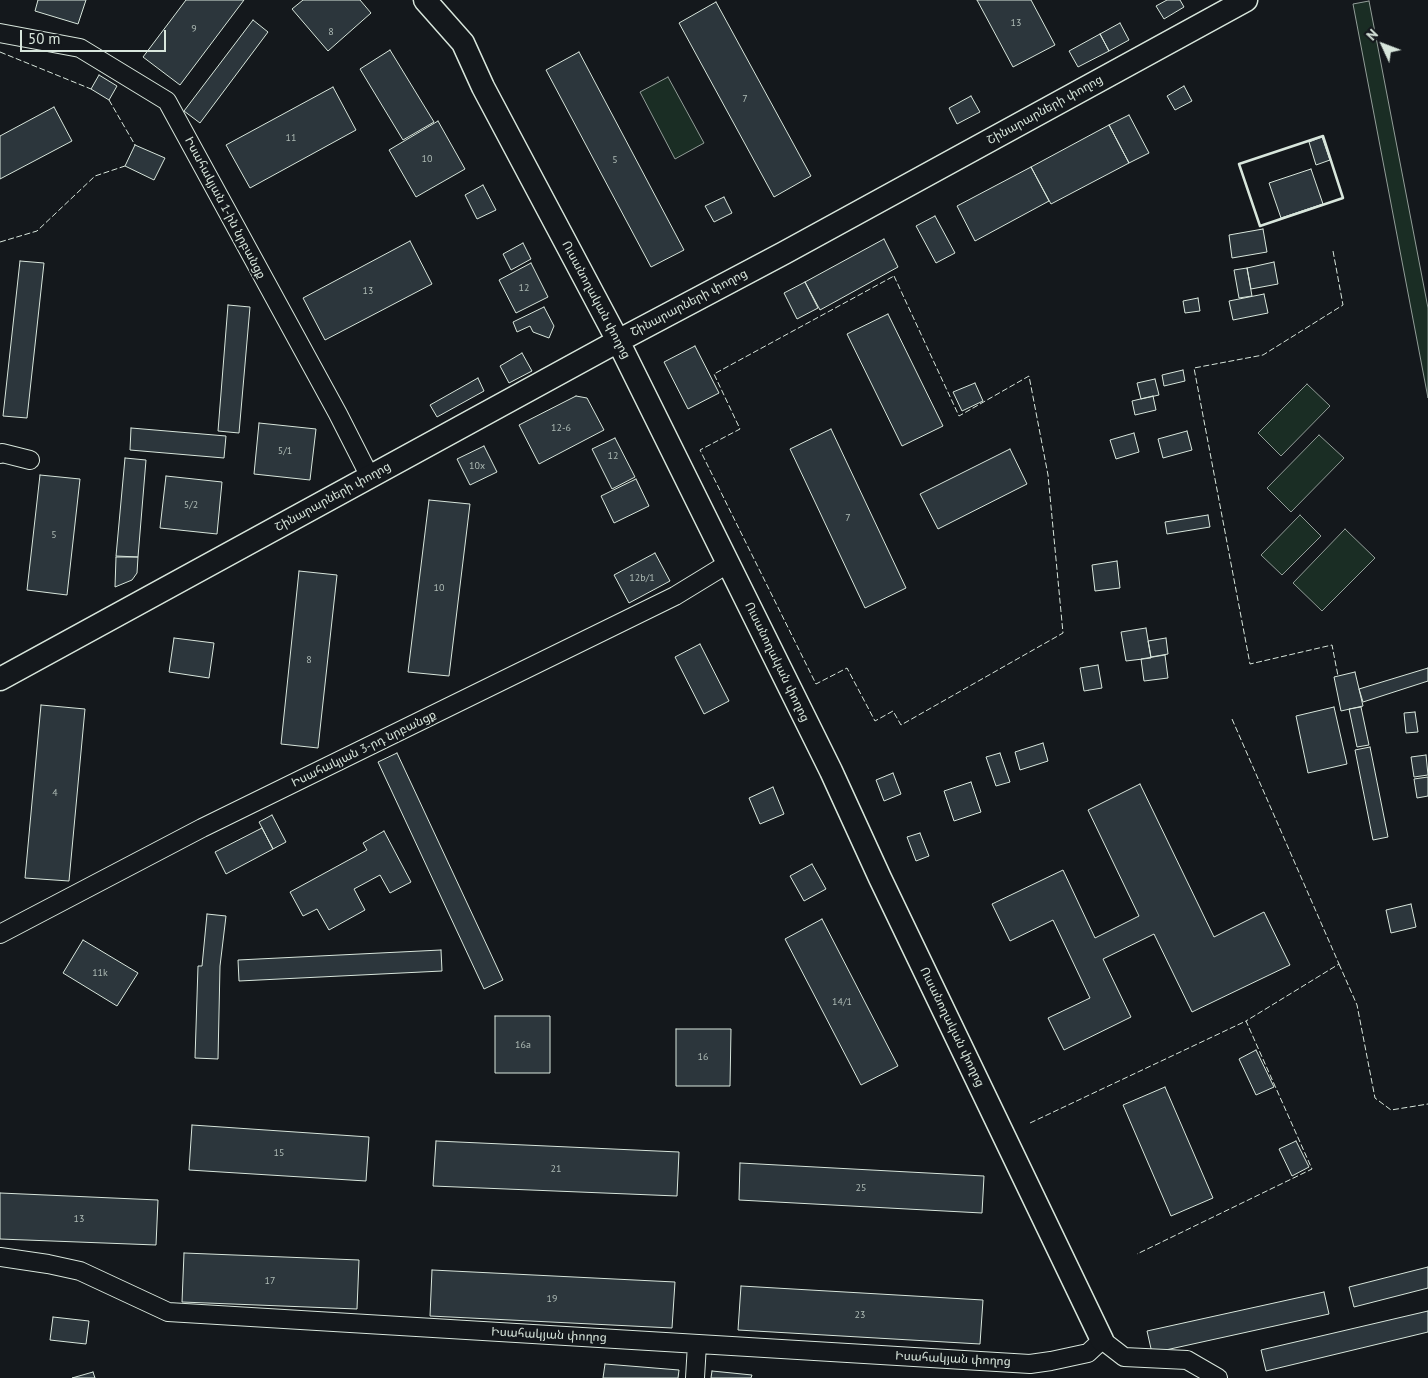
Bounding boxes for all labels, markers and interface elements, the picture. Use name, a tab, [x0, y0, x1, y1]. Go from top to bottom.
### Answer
house number: 13	[1011, 17, 1021, 29]
scale bar	[22, 20, 169, 52]
north arrow	[1358, 20, 1408, 70]
house number: 9	[191, 23, 197, 35]
text: N	[1362, 25, 1382, 44]
house number: 8	[328, 26, 334, 38]
text: 50 m	[28, 29, 61, 48]
street label: Շինարարների փողոց	[985, 72, 1105, 148]
house number: 7	[742, 93, 748, 105]
house number: 11	[286, 132, 296, 144]
street label: Իսահակյան 1-ին նրբանցք	[181, 135, 269, 281]
house number: 10	[422, 153, 432, 165]
house number: 5	[612, 154, 618, 166]
street label: Ուսանողական փողոց	[559, 239, 633, 361]
street label: Շինարարների փողոց	[628, 266, 750, 340]
house number: 12	[519, 282, 529, 294]
house number: 13	[363, 285, 373, 297]
house number: 12-6	[551, 422, 571, 434]
house number: 5/1	[278, 445, 292, 457]
house number: 12	[608, 450, 618, 462]
street label: Շինարարների փողոց	[273, 459, 393, 535]
house number: 10x	[469, 460, 485, 472]
house number: 5/2	[184, 499, 198, 511]
house number: 7	[845, 512, 851, 524]
house number: 5	[51, 529, 57, 541]
house number: 12b/1	[629, 572, 655, 584]
house number: 10	[434, 582, 444, 594]
street label: Ուսանողական փողոց	[742, 600, 812, 724]
house number: 8	[306, 654, 312, 666]
street label: Իսահակյան 3-րդ նրբանցք	[289, 708, 439, 790]
house number: 4	[52, 787, 58, 799]
street label: Ուսանողական փողոց	[917, 965, 987, 1089]
house number: 11k	[92, 967, 108, 979]
house number: 14/1	[832, 996, 852, 1008]
house number: 16a	[515, 1039, 531, 1051]
house number: 16	[698, 1051, 708, 1063]
house number: 15	[274, 1147, 284, 1159]
house number: 21	[551, 1163, 561, 1175]
house number: 25	[856, 1182, 866, 1194]
house number: 13	[74, 1213, 84, 1225]
house number: 17	[265, 1275, 275, 1287]
house number: 19	[547, 1293, 557, 1305]
house number: 23	[855, 1309, 865, 1321]
street label: Իսահակյան փողոց	[491, 1325, 607, 1345]
street label: Իսահակյան փողոց	[895, 1349, 1011, 1369]

